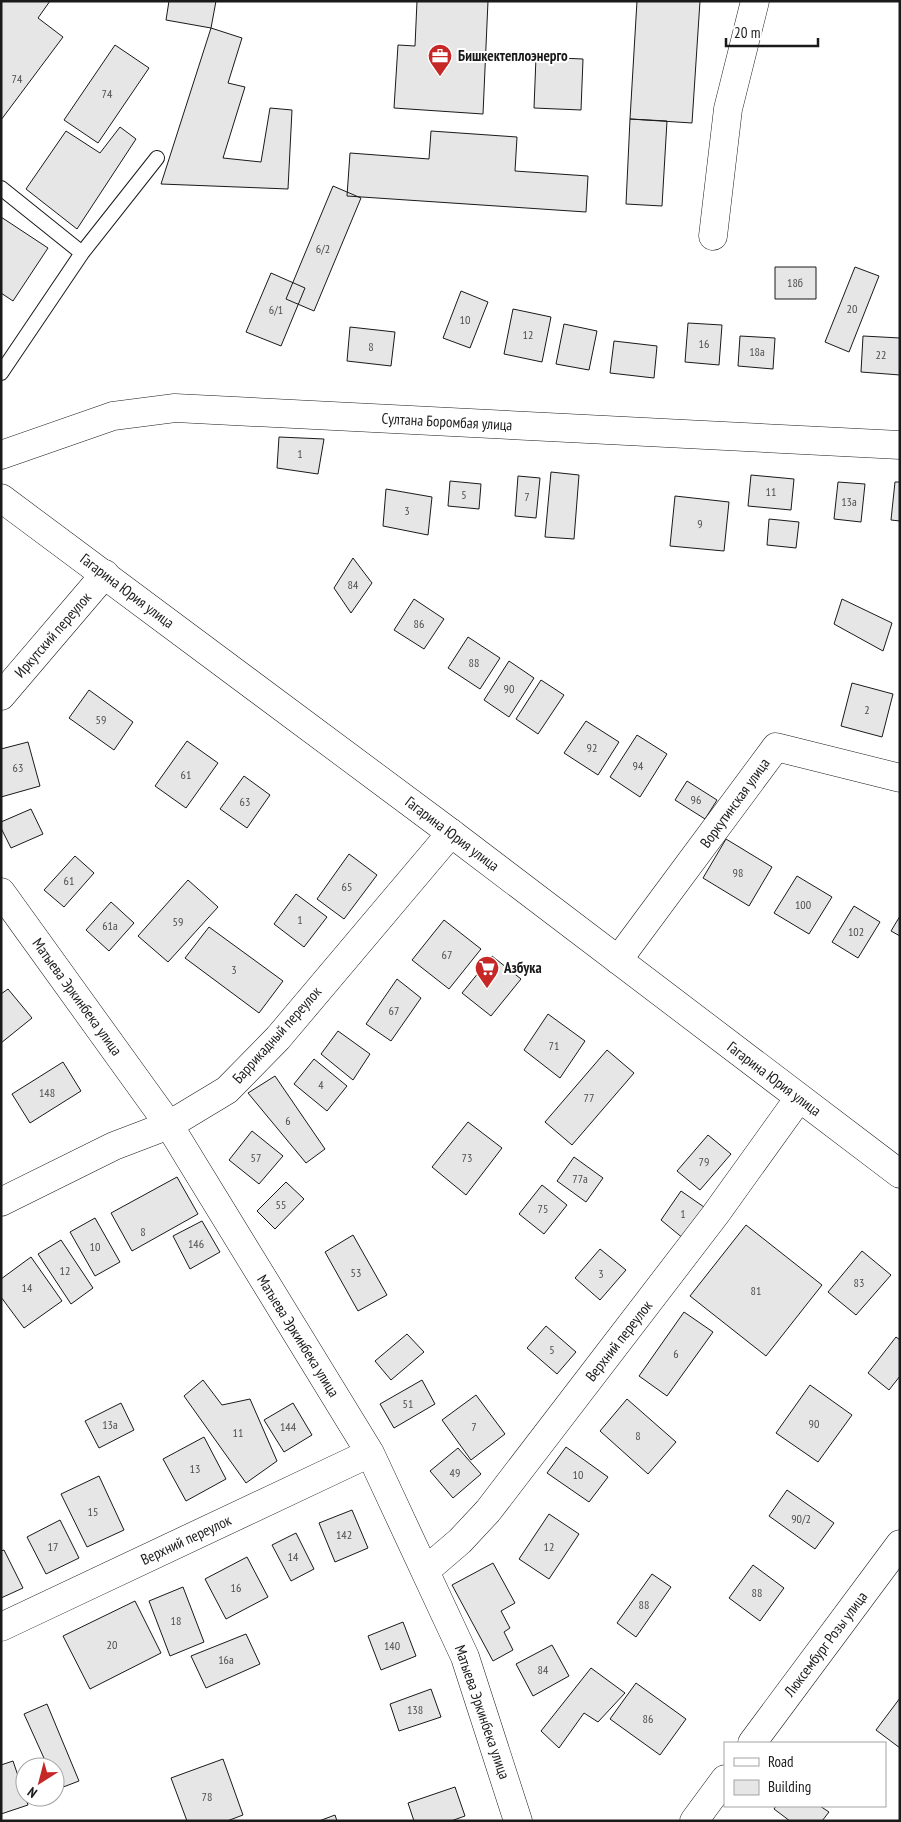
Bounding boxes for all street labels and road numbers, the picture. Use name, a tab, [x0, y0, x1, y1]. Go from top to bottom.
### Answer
street label: Султана Боромбая улица	[381, 409, 513, 434]
street label: Гагарина Юрия улица	[77, 549, 178, 632]
street label: Иркутский переулок	[10, 588, 95, 681]
street label: Воркутинская улица	[696, 754, 774, 851]
street label: Гагарина Юрия улица	[402, 792, 503, 875]
street label: Матыева Эркинбека улица	[28, 934, 126, 1059]
street label: Баррикадный переулок	[228, 982, 325, 1087]
street label: Гагарина Юрия улица	[724, 1037, 825, 1120]
street label: Матыева Эркинбека улица	[253, 1271, 344, 1400]
street label: Верхний переулок	[581, 1296, 656, 1385]
street label: Верхний переулок	[138, 1510, 234, 1569]
street label: Люксембург Розы улица	[779, 1587, 871, 1701]
street label: Матыева Эркинбека улица	[451, 1642, 514, 1781]

